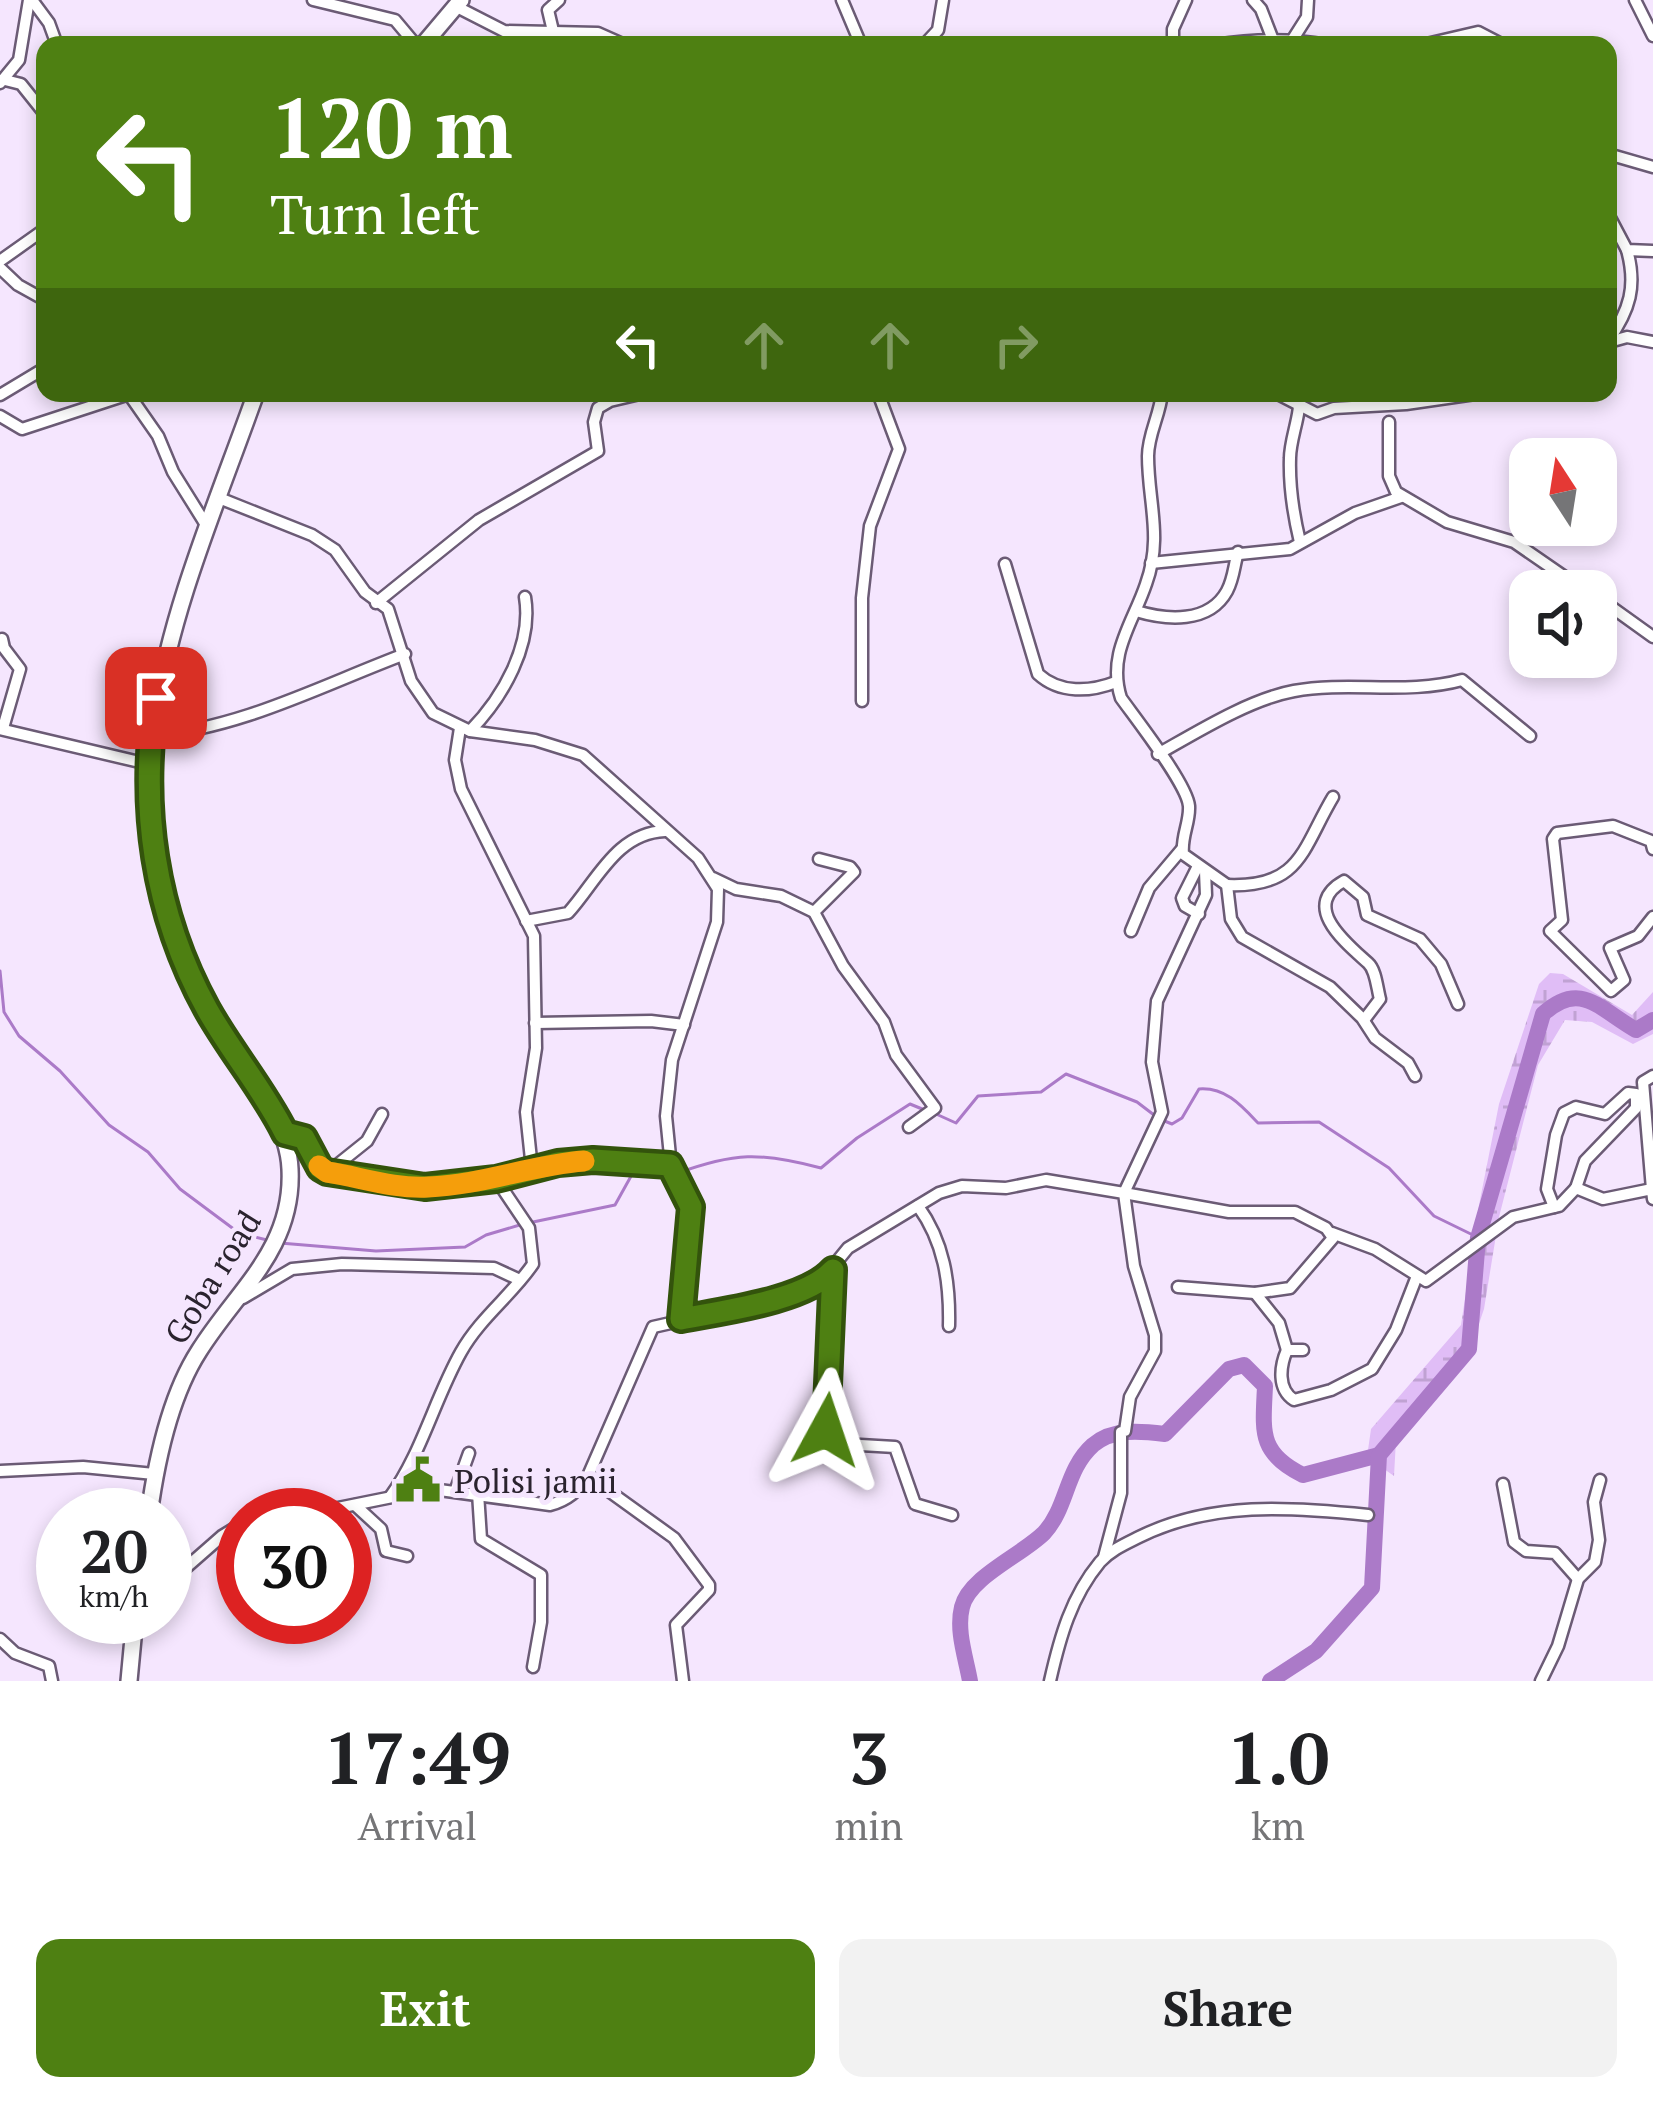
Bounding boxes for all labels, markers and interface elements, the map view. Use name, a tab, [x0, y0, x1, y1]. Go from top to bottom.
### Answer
text: 120 m	[270, 71, 513, 182]
icon: left	[72, 84, 228, 240]
text: Turn left	[270, 178, 480, 249]
icon: left	[605, 312, 671, 378]
icon: ahead	[731, 312, 797, 378]
icon: ahead	[857, 312, 923, 378]
icon: right	[983, 312, 1049, 378]
north arrow	[1509, 438, 1617, 546]
map controls	[1509, 438, 1617, 678]
button: sound	[1509, 570, 1617, 678]
pin	[105, 647, 207, 749]
icon: arrive	[123, 665, 189, 731]
street label: Goba road	[154, 1202, 270, 1352]
position arrow	[763, 1367, 889, 1493]
public building icon: Polisi jamii	[393, 1455, 443, 1505]
place label: Polisi jamii	[454, 1459, 618, 1502]
speed limit sign: 30	[216, 1488, 372, 1644]
text: 20	[80, 1511, 148, 1590]
text: km/h	[79, 1576, 149, 1616]
text: 17:49	[324, 1709, 511, 1805]
text: 3	[849, 1709, 889, 1805]
text: 1.0	[1227, 1709, 1329, 1805]
text: Arrival	[358, 1799, 477, 1851]
text: min	[835, 1799, 903, 1851]
text: km	[1251, 1799, 1305, 1851]
button: Exit	[36, 1939, 815, 2077]
button: Share	[839, 1939, 1617, 2077]

